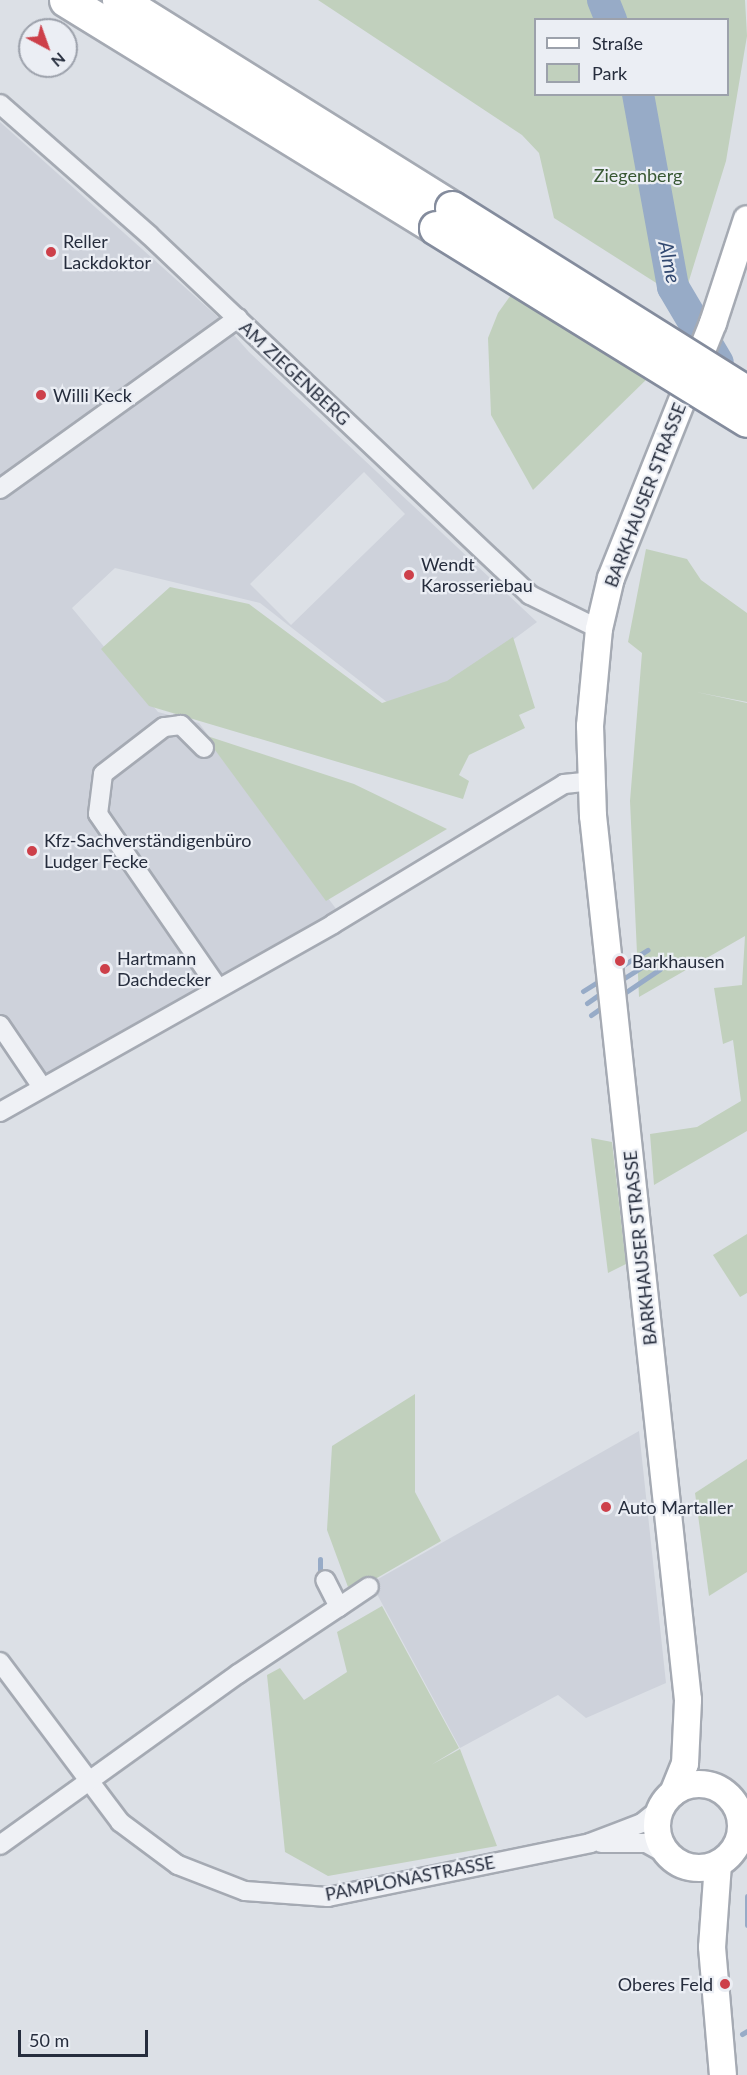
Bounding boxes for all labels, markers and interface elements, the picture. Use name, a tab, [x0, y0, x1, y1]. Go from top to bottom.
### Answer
north arrow	[18, 18, 78, 78]
legend	[534, 18, 729, 96]
text: Straße	[592, 32, 643, 54]
text: N	[48, 49, 70, 72]
text: Park	[592, 62, 627, 84]
park label: Ziegenberg	[594, 164, 682, 186]
place label: Reller Lackdoktor	[63, 231, 151, 274]
water label: Alme	[654, 239, 686, 285]
marker: Reller Lackdoktor	[44, 245, 58, 259]
street label: AM ZIEGENBERG	[235, 316, 355, 430]
place label: Willi Keck	[53, 384, 132, 406]
marker: Willi Keck	[34, 388, 48, 402]
street label: BARKHAUSER STRASSE	[600, 400, 690, 590]
place label: Wendt Karosseriebau	[421, 554, 533, 596]
marker: Wendt Karosseriebau	[402, 568, 416, 582]
place label: Kfz-Sachverständigenbüro Ludger Fecke	[44, 830, 251, 872]
marker: Kfz-Sachverständigenbüro Ludger Fecke	[25, 844, 39, 858]
place label: Hartmann Dachdecker	[117, 948, 211, 990]
place label: Barkhausen	[632, 950, 725, 972]
marker: Barkhausen	[613, 954, 627, 968]
marker: Hartmann Dachdecker	[98, 962, 112, 976]
street label: BARKHAUSER STRASSE	[619, 1150, 661, 1346]
place label: Auto Martaller	[618, 1496, 733, 1518]
marker: Auto Martaller	[599, 1500, 613, 1514]
street label: PAMPLONASTRASSE	[323, 1851, 497, 1905]
place label: Oberes Feld	[618, 1973, 713, 1995]
marker: Oberes Feld	[718, 1977, 732, 1991]
scale bar	[21, 2018, 152, 2056]
text: 50 m	[29, 2029, 69, 2051]

